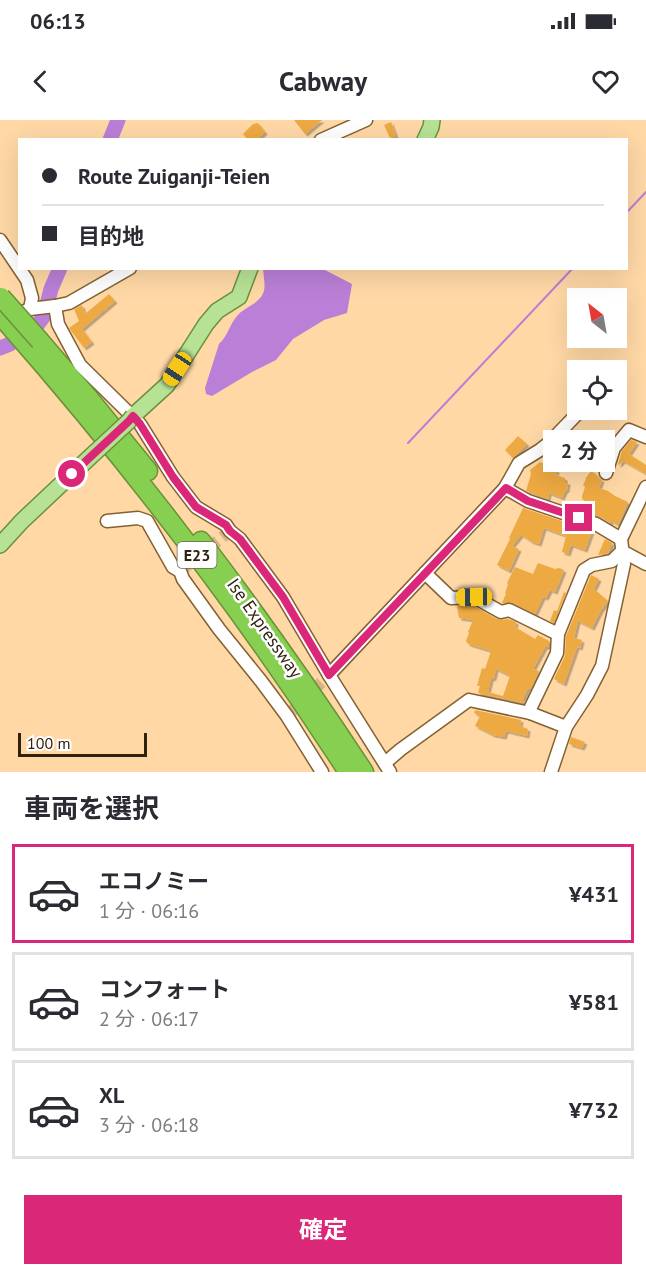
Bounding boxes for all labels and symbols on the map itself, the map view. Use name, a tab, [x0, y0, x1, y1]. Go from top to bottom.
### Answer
north arrow	[567, 288, 627, 348]
car	[160, 349, 194, 389]
callout: 2 分	[543, 431, 615, 473]
route start	[58, 460, 85, 487]
route end	[565, 504, 592, 531]
road number: E23	[178, 542, 216, 568]
street label: Ise Expressway	[222, 574, 308, 683]
car	[456, 588, 492, 606]
scale bar	[18, 730, 147, 758]

